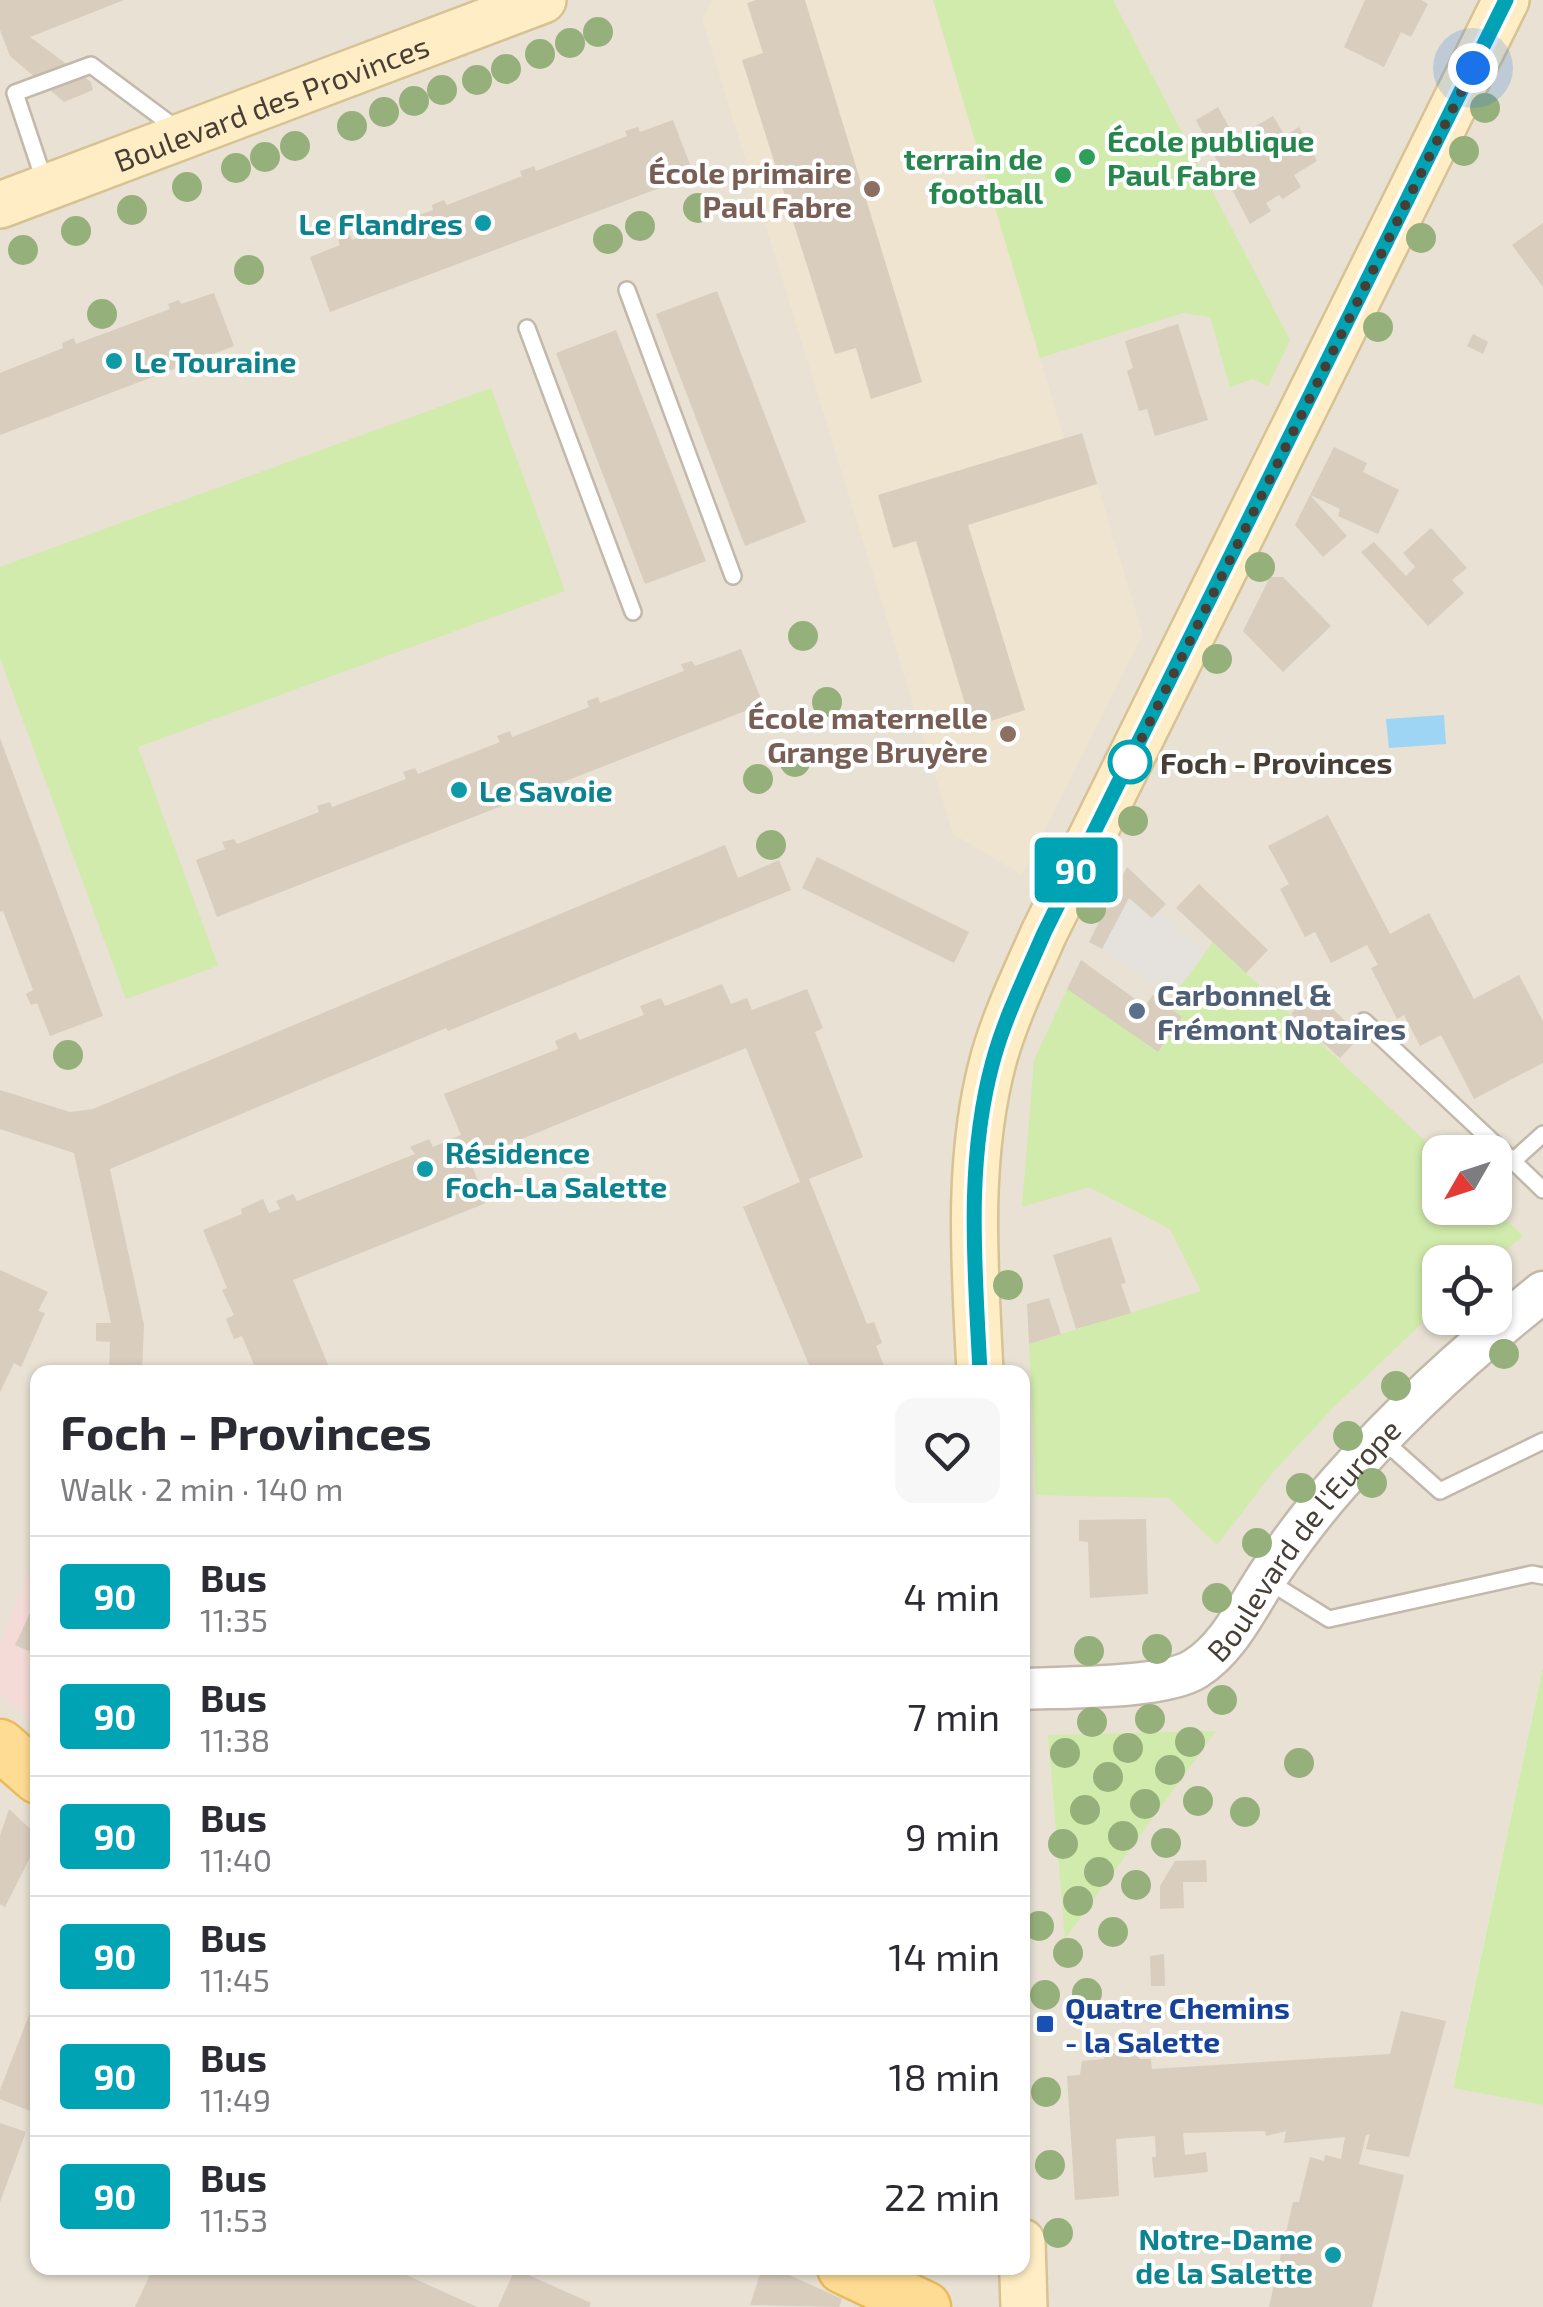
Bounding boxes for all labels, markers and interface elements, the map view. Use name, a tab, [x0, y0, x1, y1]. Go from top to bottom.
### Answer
street label: Boulevard des Provinces	[109, 27, 434, 178]
your location	[1448, 43, 1498, 93]
place label: École publique Paul Fabre	[1107, 122, 1315, 192]
place label: terrain de football	[904, 140, 1043, 210]
marker: École publique Paul Fabre	[1076, 146, 1098, 168]
place label: École primaire Paul Fabre	[648, 154, 852, 224]
marker: terrain de football	[1052, 164, 1074, 186]
marker: École primaire Paul Fabre	[861, 178, 883, 200]
place label: Le Flandres	[299, 205, 463, 241]
marker: Le Flandres	[472, 212, 494, 234]
place label: Le Touraine	[134, 343, 296, 379]
marker: Le Touraine	[103, 350, 125, 372]
place label: École maternelle Grange Bruyère	[748, 699, 988, 770]
marker: École maternelle Grange Bruyère	[997, 723, 1019, 745]
marker: Foch - Provinces	[1109, 741, 1151, 783]
place label: Foch - Provinces	[1160, 744, 1392, 780]
place label: Le Savoie	[479, 772, 613, 808]
marker: Le Savoie	[448, 779, 470, 801]
line badge: 90	[1031, 838, 1121, 902]
text: 90	[1055, 849, 1097, 891]
place label: Carbonnel & Frémont Notaires	[1157, 976, 1406, 1046]
marker: Carbonnel & Frémont Notaires	[1126, 1000, 1148, 1022]
place label: Résidence Foch-La Salette	[445, 1134, 667, 1204]
north arrow	[1422, 1135, 1512, 1225]
map controls	[1422, 1135, 1512, 1335]
marker: Résidence Foch-La Salette	[414, 1158, 436, 1180]
button: locate	[1422, 1245, 1512, 1335]
button: heart	[895, 1398, 1000, 1503]
text: Foch - Provinces	[60, 1402, 432, 1460]
street label: Boulevard de l'Europe	[1199, 1411, 1407, 1668]
text: Walk · 2 min · 140 m	[60, 1469, 343, 1507]
text: Bus	[200, 1554, 267, 1600]
text: 4 min	[903, 1573, 1000, 1619]
text: 90	[94, 1575, 136, 1617]
text: 11:35	[200, 1600, 268, 1638]
text: Bus	[200, 1674, 267, 1720]
text: 7 min	[907, 1693, 1000, 1739]
text: 90	[94, 1695, 136, 1737]
text: 11:38	[200, 1720, 270, 1758]
text: Bus	[200, 1794, 267, 1840]
text: 9 min	[905, 1813, 1000, 1859]
text: 90	[94, 1815, 136, 1857]
text: 11:40	[200, 1840, 272, 1878]
text: Bus	[200, 1914, 267, 1960]
text: 14 min	[888, 1933, 1000, 1979]
text: 90	[94, 1935, 136, 1977]
text: 11:45	[200, 1960, 270, 1998]
place label: Quatre Chemins - la Salette	[1065, 1989, 1290, 2059]
marker: Quatre Chemins - la Salette	[1034, 2013, 1056, 2035]
text: Bus	[200, 2034, 267, 2080]
text: 18 min	[889, 2053, 1000, 2099]
text: 90	[94, 2055, 136, 2097]
text: 11:49	[200, 2080, 271, 2118]
text: Bus	[200, 2154, 267, 2200]
text: 22 min	[884, 2173, 1000, 2219]
text: 90	[94, 2175, 136, 2217]
text: 11:53	[200, 2200, 268, 2238]
place label: Notre-Dame de la Salette	[1135, 2220, 1313, 2290]
marker: Notre-Dame de la Salette	[1322, 2244, 1344, 2266]

